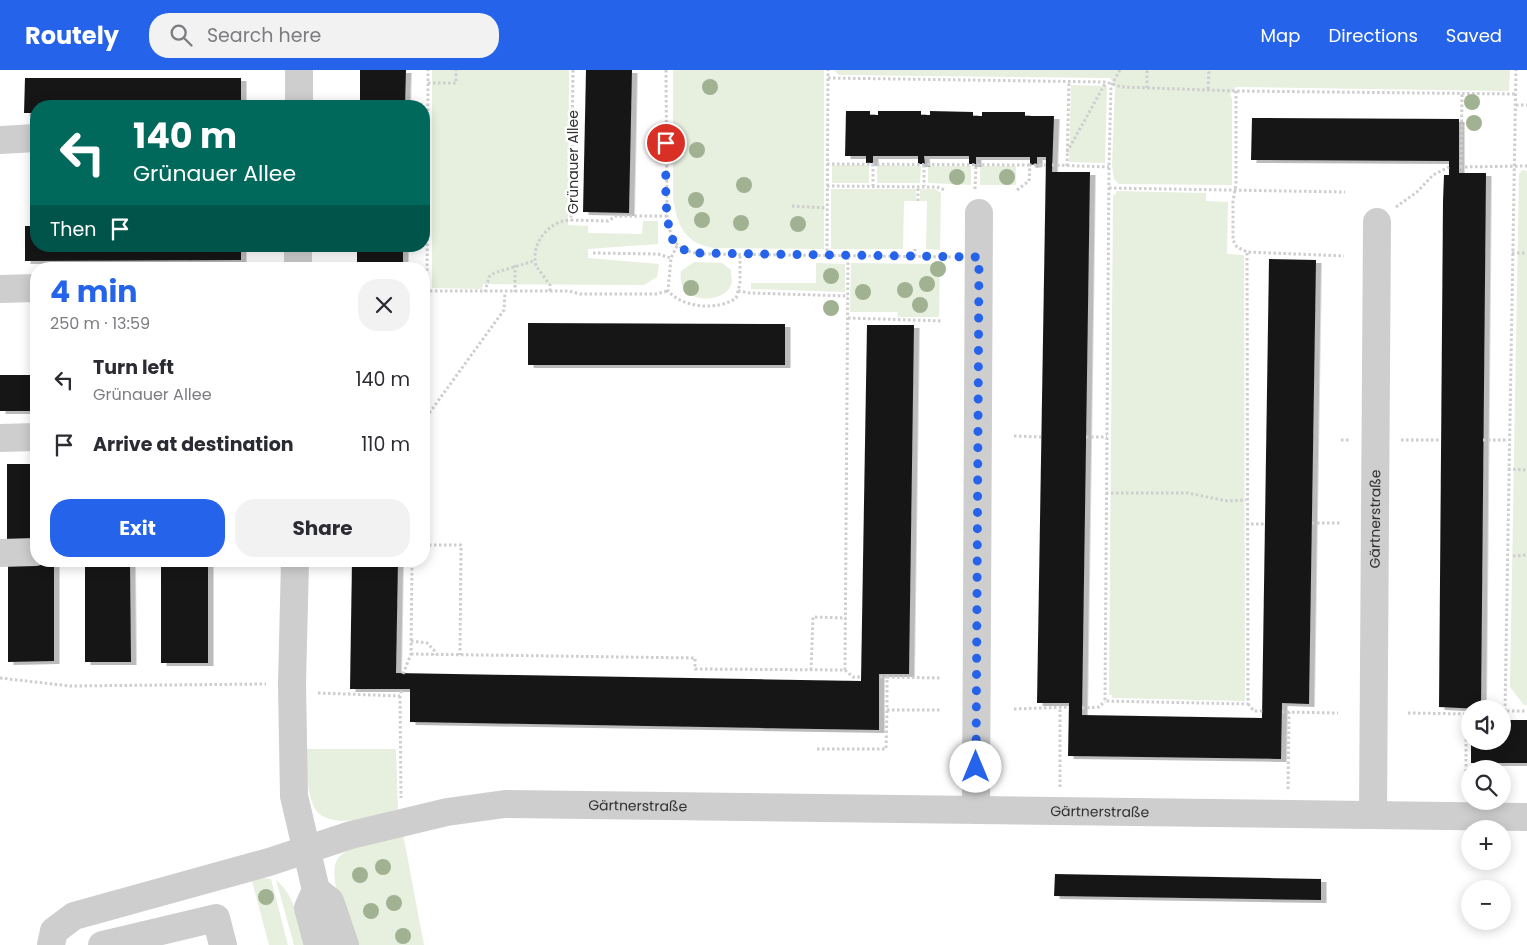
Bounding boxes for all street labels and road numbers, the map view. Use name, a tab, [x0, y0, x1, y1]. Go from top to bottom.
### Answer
street label: Grünauer Allee	[563, 110, 583, 214]
street label: Gärtnerstraße	[1365, 469, 1385, 569]
street label: Gärtnerstraße	[588, 795, 688, 816]
street label: Gärtnerstraße	[1050, 801, 1150, 822]

